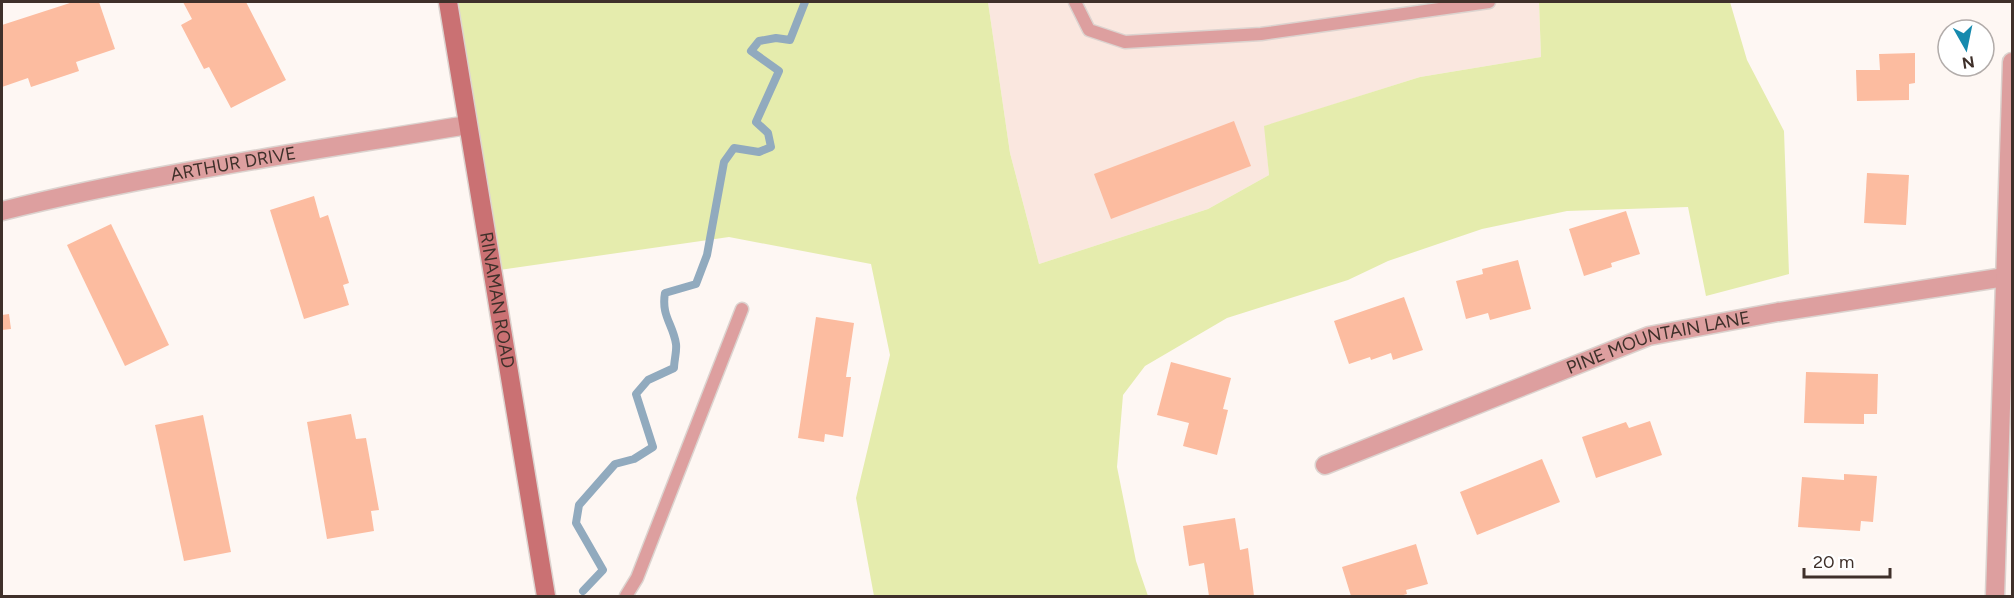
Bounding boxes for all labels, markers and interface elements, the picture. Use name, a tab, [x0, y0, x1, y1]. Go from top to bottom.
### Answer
north arrow	[1936, 18, 1996, 78]
text: N	[1961, 52, 1976, 73]
street label: ARTHUR DRIVE	[169, 142, 298, 186]
street label: RINAMAN ROAD	[475, 230, 519, 370]
street label: PINE MOUNTAIN LANE	[1563, 306, 1752, 379]
scale bar	[1804, 541, 1890, 579]
text: 20 m	[1813, 551, 1854, 573]

